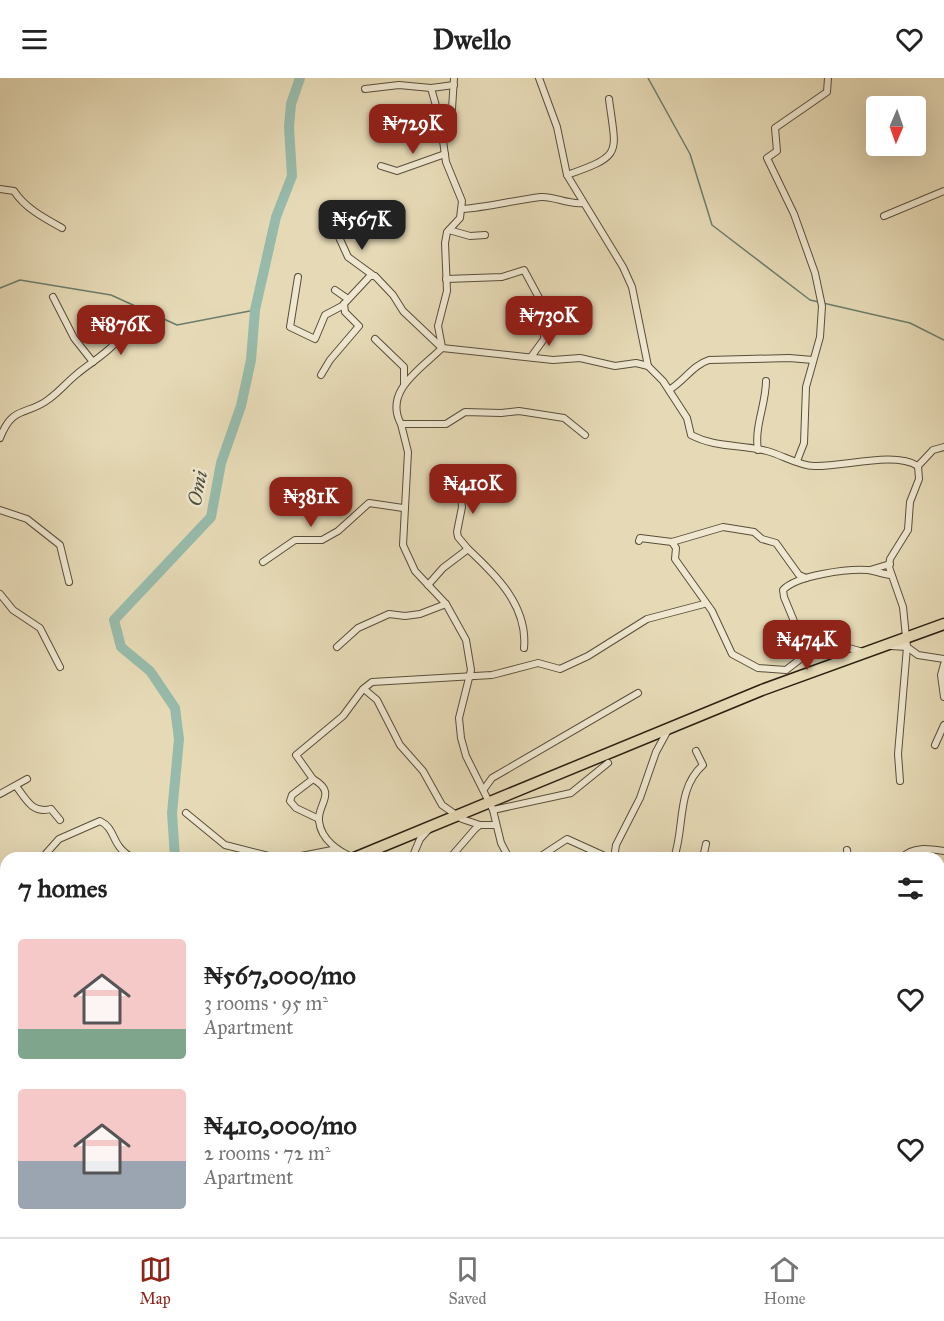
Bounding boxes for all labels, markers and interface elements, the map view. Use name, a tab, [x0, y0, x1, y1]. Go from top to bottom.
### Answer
icon: menu	[18, 23, 51, 56]
text: Dwello	[433, 23, 511, 56]
icon: heart	[893, 23, 926, 56]
north arrow	[866, 96, 926, 156]
map controls	[866, 96, 926, 156]
pin: ₦729K	[371, 104, 455, 155]
text: ₦729K	[383, 111, 443, 135]
pin: ₦567K	[320, 200, 404, 251]
text: ₦567K	[333, 207, 391, 231]
pin: ₦730K	[507, 296, 591, 347]
text: ₦730K	[520, 303, 578, 327]
pin: ₦876K	[79, 305, 163, 356]
text: ₦876K	[91, 312, 151, 336]
pin: ₦410K	[431, 464, 515, 515]
water label: Omi	[182, 468, 212, 508]
text: ₦410K	[443, 471, 503, 495]
pin: ₦381K	[269, 477, 353, 528]
text: ₦381K	[283, 484, 339, 508]
pin: ₦474K	[765, 620, 849, 671]
text: ₦474K	[777, 627, 837, 651]
text: 7 homes	[18, 872, 107, 904]
icon: filters	[894, 872, 927, 905]
text: ₦567,000/mo	[204, 959, 356, 991]
icon: home	[66, 963, 138, 1035]
icon: heart	[894, 983, 927, 1016]
text: 3 rooms · 95 m²	[204, 991, 328, 1015]
text: Apartment	[204, 1015, 293, 1039]
text: ₦410,000/mo	[204, 1109, 357, 1141]
icon: home	[66, 1113, 138, 1185]
icon: heart	[894, 1133, 927, 1166]
text: 2 rooms · 72 m²	[204, 1141, 331, 1165]
text: Apartment	[204, 1165, 293, 1189]
tab: Map	[139, 1253, 172, 1308]
tab: Saved	[449, 1253, 487, 1308]
tab: Home	[764, 1253, 805, 1308]

